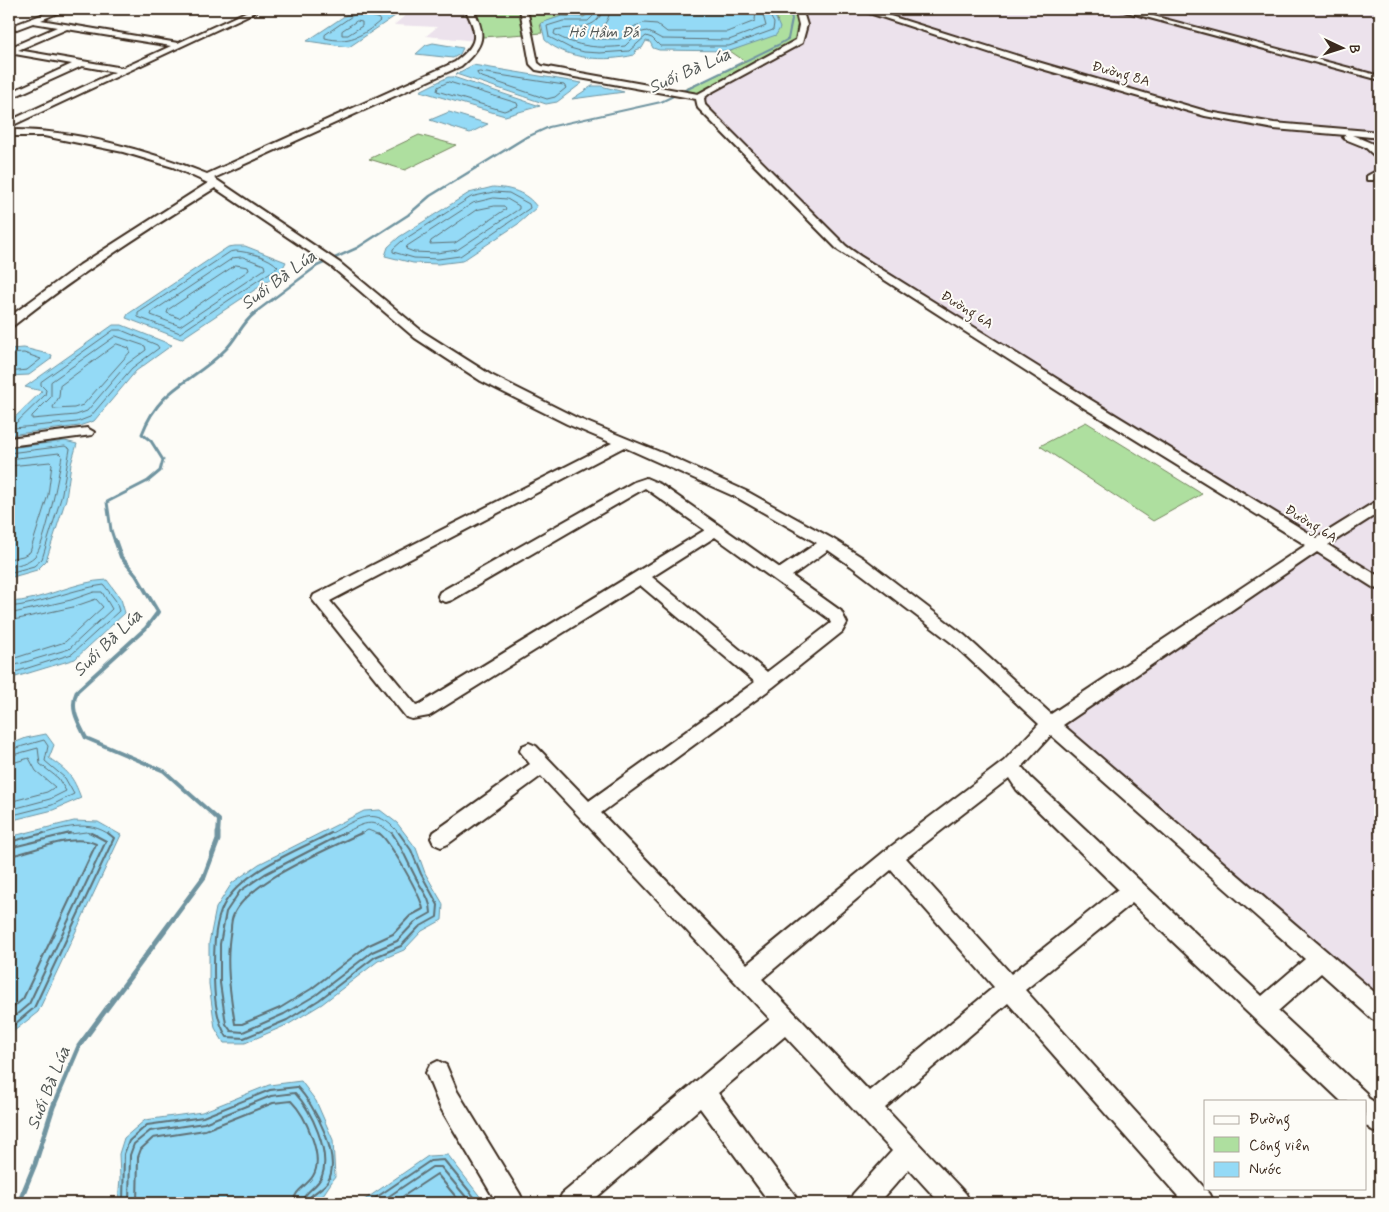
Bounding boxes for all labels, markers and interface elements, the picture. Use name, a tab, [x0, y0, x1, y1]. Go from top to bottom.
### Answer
north arrow	[1316, 22, 1366, 72]
water label: Hồ Hầm Đá	[569, 23, 639, 43]
water label: Suối Bà Lúa	[645, 42, 735, 100]
text: B	[1345, 44, 1363, 54]
street label: Đường 8A	[1089, 57, 1152, 93]
water label: Suối Bà Lúa	[236, 244, 322, 316]
street label: Đường 6A	[936, 287, 997, 335]
street label: Đường 6A	[1280, 501, 1341, 549]
water label: Suối Bà Lúa	[68, 604, 148, 682]
water label: Suối Bà Lúa	[21, 1043, 77, 1133]
legend	[1204, 1100, 1366, 1190]
text: Đường	[1249, 1110, 1290, 1131]
text: Công viên	[1249, 1136, 1309, 1157]
text: Nước	[1249, 1160, 1281, 1180]

